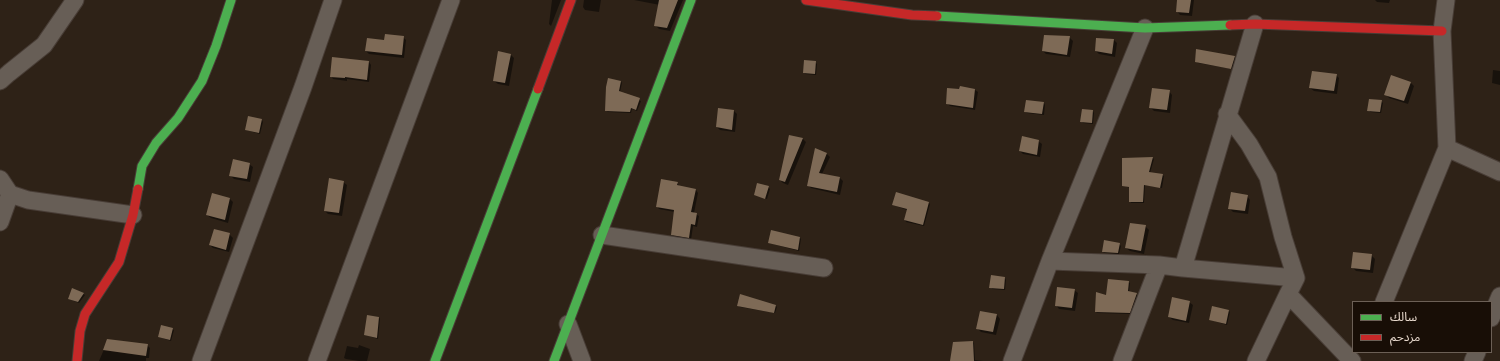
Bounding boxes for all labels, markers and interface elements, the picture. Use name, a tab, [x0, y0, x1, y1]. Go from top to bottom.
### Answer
legend	[1352, 301, 1492, 353]
text: سالك	[1390, 309, 1417, 326]
text: مزدحم	[1390, 329, 1420, 346]

